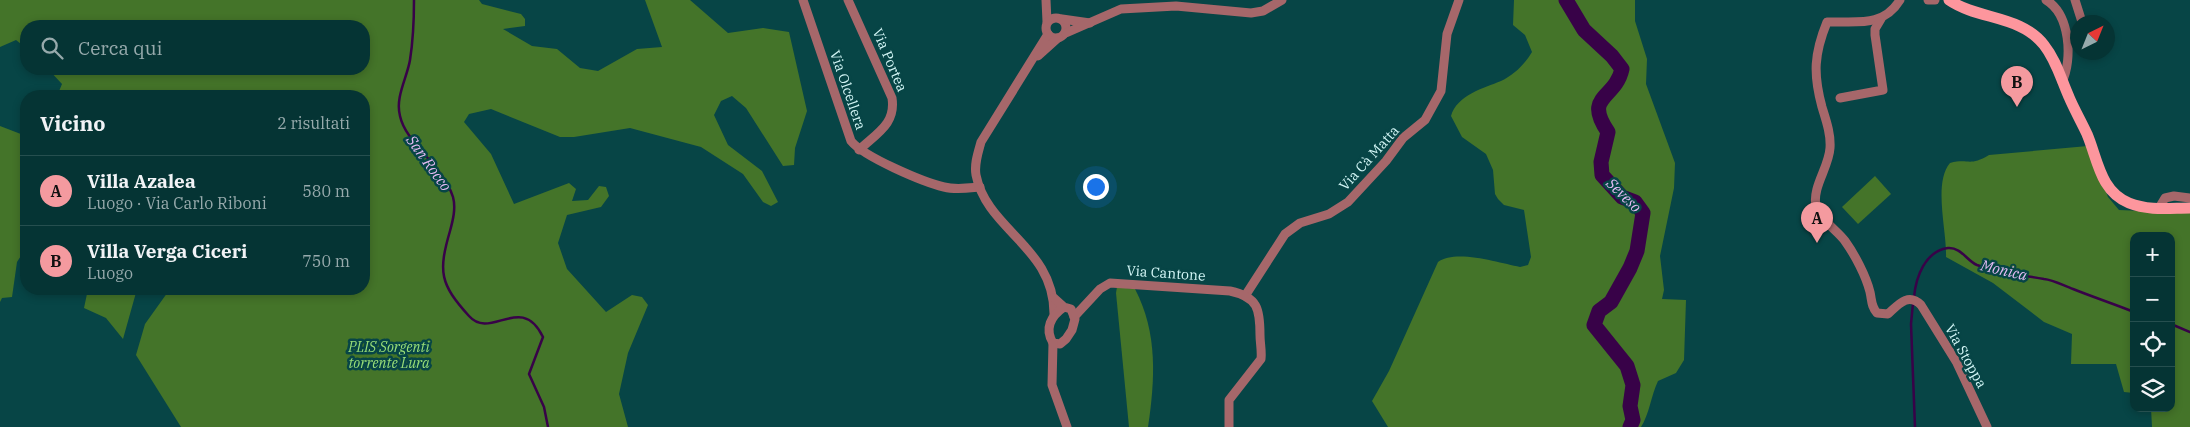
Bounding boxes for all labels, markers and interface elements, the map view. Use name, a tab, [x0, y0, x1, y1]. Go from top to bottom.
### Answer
north arrow	[2070, 15, 2115, 60]
search box	[20, 20, 370, 75]
street label: Via Portea	[869, 26, 912, 95]
icon: search	[38, 34, 66, 62]
text: Cerca qui	[78, 36, 162, 60]
street label: Via Olcellera	[826, 48, 870, 132]
pin: B	[2001, 66, 2033, 107]
text: Vicino	[40, 109, 106, 137]
text: 2 risultati	[277, 113, 350, 133]
street label: Via Cà Matta	[1335, 122, 1403, 194]
water label: San Rocco	[402, 130, 456, 195]
text: Villa Azalea	[87, 169, 196, 193]
water label: Seveso	[1602, 173, 1645, 216]
your location	[1083, 174, 1109, 200]
text: A	[50, 181, 62, 201]
text: 580 m	[302, 181, 350, 201]
text: Luogo · Via Carlo Riboni	[87, 193, 267, 213]
pin: A	[1801, 202, 1833, 243]
map controls	[2130, 232, 2175, 412]
button: +	[2130, 232, 2175, 277]
text: Villa Verga Ciceri	[87, 239, 247, 263]
text: B	[50, 251, 62, 271]
text: 750 m	[302, 251, 350, 271]
water label: Monica	[1978, 255, 2030, 285]
street label: Via Cantone	[1126, 261, 1206, 285]
text: Luogo	[87, 263, 133, 283]
button: −	[2130, 277, 2175, 322]
street label: Via Stoppa	[1941, 321, 1991, 391]
button: locate	[2130, 322, 2175, 367]
park label: PLIS Sorgenti torrente Lura	[347, 338, 430, 372]
button: layers	[2130, 367, 2175, 412]

